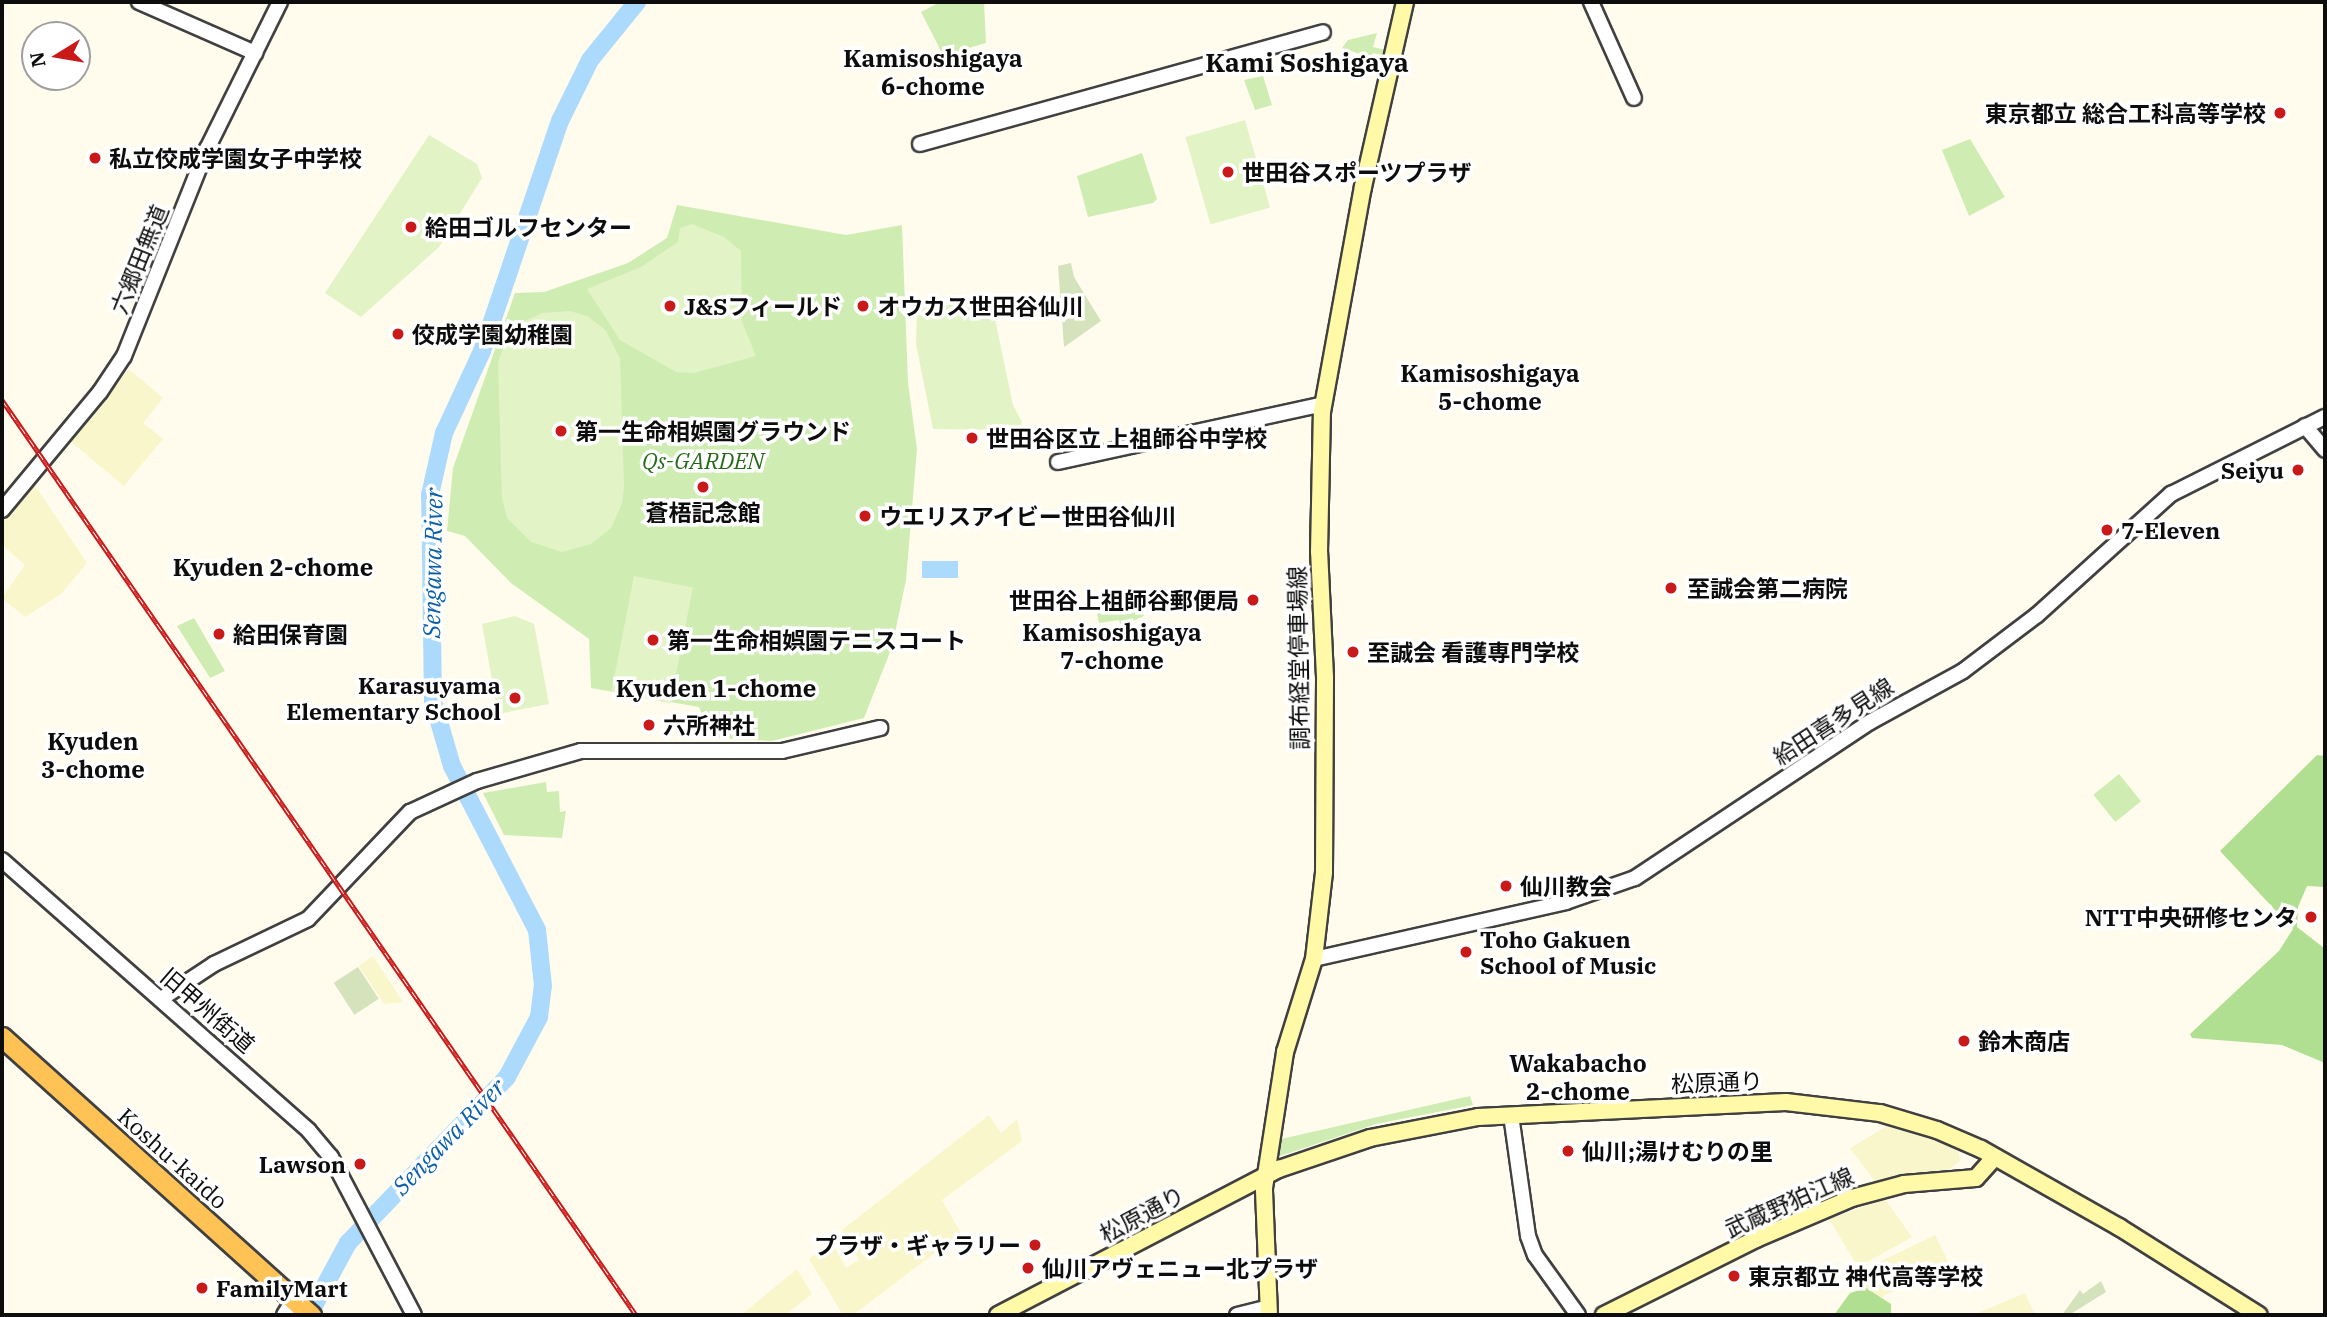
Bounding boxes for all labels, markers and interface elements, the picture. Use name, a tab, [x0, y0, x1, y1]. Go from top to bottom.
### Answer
north arrow	[21, 21, 91, 91]
district label: Kamisoshigaya 6-chome	[843, 45, 1023, 101]
district label: Kami Soshigaya	[1205, 47, 1409, 79]
text: N	[24, 50, 51, 69]
place label: 東京都立 総合工科高等学校	[1985, 99, 2266, 127]
marker: 東京都立 総合工科高等学校	[2272, 105, 2288, 121]
place label: 私立佼成学園女子中学校	[109, 144, 362, 172]
marker: 私立佼成学園女子中学校	[87, 150, 103, 166]
place label: 世田谷スポーツプラザ	[1242, 158, 1472, 186]
marker: 世田谷スポーツプラザ	[1220, 164, 1236, 180]
street label: 六郷田無道	[105, 201, 173, 317]
place label: 給田ゴルフセンター	[425, 213, 632, 241]
marker: 給田ゴルフセンター	[403, 219, 419, 235]
place label: J&Sフィールド	[684, 292, 842, 320]
place label: オウカス世田谷仙川	[877, 292, 1084, 320]
marker: J&Sフィールド	[662, 298, 678, 314]
marker: オウカス世田谷仙川	[855, 298, 871, 314]
place label: 佼成学園幼稚園	[412, 320, 573, 348]
marker: 佼成学園幼稚園	[390, 326, 406, 342]
district label: Kamisoshigaya 5-chome	[1400, 360, 1580, 416]
place label: 第一生命相娯園グラウンド	[575, 417, 851, 445]
marker: 第一生命相娯園グラウンド	[553, 423, 569, 439]
place label: 世田谷区立 上祖師谷中学校	[986, 424, 1267, 452]
marker: 世田谷区立 上祖師谷中学校	[964, 430, 980, 446]
park label: Qs-GARDEN	[642, 446, 764, 474]
place label: Seiyu	[2221, 456, 2284, 484]
marker: Seiyu	[2290, 462, 2306, 478]
marker: 蒼梧記念館	[695, 479, 711, 495]
water label: Sengawa River	[417, 488, 449, 638]
place label: 蒼梧記念館	[646, 498, 760, 526]
place label: ウエリスアイビー世田谷仙川	[879, 502, 1178, 530]
marker: ウエリスアイビー世田谷仙川	[857, 508, 873, 524]
place label: 7-Eleven	[2121, 516, 2220, 544]
marker: 7-Eleven	[2099, 522, 2115, 538]
district label: Kyuden 2-chome	[173, 554, 373, 582]
street label: 調布経堂停車場線	[1283, 566, 1313, 750]
place label: 至誠会第二病院	[1687, 574, 1848, 602]
marker: 至誠会第二病院	[1661, 578, 1681, 598]
place label: 世田谷上祖師谷郵便局	[1009, 586, 1239, 614]
marker: 世田谷上祖師谷郵便局	[1245, 592, 1261, 608]
district label: Kamisoshigaya 7-chome	[1022, 619, 1202, 675]
place label: 給田保育園	[233, 620, 348, 648]
marker: 給田保育園	[211, 626, 227, 642]
place label: 第一生命相娯園テニスコート	[667, 626, 966, 654]
marker: 第一生命相娯園テニスコート	[645, 632, 661, 648]
place label: 至誠会 看護専門学校	[1367, 638, 1579, 666]
marker: 至誠会 看護専門学校	[1345, 644, 1361, 660]
place label: Karasuyama Elementary School	[286, 671, 501, 725]
street label: 給田喜多見線	[1768, 672, 1898, 770]
district label: Kyuden 1-chome	[616, 675, 816, 703]
marker: Karasuyama Elementary School	[507, 690, 523, 706]
place label: 六所神社	[663, 711, 755, 739]
marker: 六所神社	[641, 717, 657, 733]
district label: Kyuden 3-chome	[41, 728, 145, 784]
place label: 仙川教会	[1520, 872, 1612, 900]
marker: 仙川教会	[1498, 878, 1514, 894]
place label: NTT中央研修センタ	[2085, 903, 2297, 931]
marker: NTT中央研修センタ	[2303, 909, 2319, 925]
place label: Toho Gakuen School of Music	[1480, 925, 1656, 979]
marker: Toho Gakuen School of Music	[1458, 944, 1474, 960]
street label: 旧甲州街道	[156, 962, 260, 1058]
place label: 鈴木商店	[1978, 1027, 2070, 1055]
marker: 鈴木商店	[1956, 1033, 1972, 1049]
district label: Wakabacho 2-chome	[1509, 1050, 1647, 1106]
street label: 松原通り	[1671, 1067, 1763, 1097]
water label: Sengawa River	[387, 1073, 511, 1201]
street label: Koshu-kaido	[113, 1102, 233, 1214]
place label: 仙川;湯けむりの里	[1582, 1137, 1773, 1165]
marker: 仙川;湯けむりの里	[1560, 1143, 1576, 1159]
place label: Lawson	[259, 1150, 346, 1178]
marker: Lawson	[352, 1156, 368, 1172]
street label: 武蔵野狛江線	[1720, 1161, 1858, 1243]
street label: 松原通り	[1095, 1180, 1189, 1248]
place label: プラザ・ギャラリー	[814, 1231, 1021, 1259]
marker: プラザ・ギャラリー	[1027, 1237, 1043, 1253]
place label: 仙川アヴェニュー北プラザ	[1042, 1254, 1318, 1282]
marker: 仙川アヴェニュー北プラザ	[1020, 1260, 1036, 1276]
place label: 東京都立 神代高等学校	[1748, 1262, 1983, 1290]
marker: 東京都立 神代高等学校	[1726, 1268, 1742, 1284]
place label: FamilyMart	[216, 1274, 348, 1302]
marker: FamilyMart	[194, 1280, 210, 1296]

